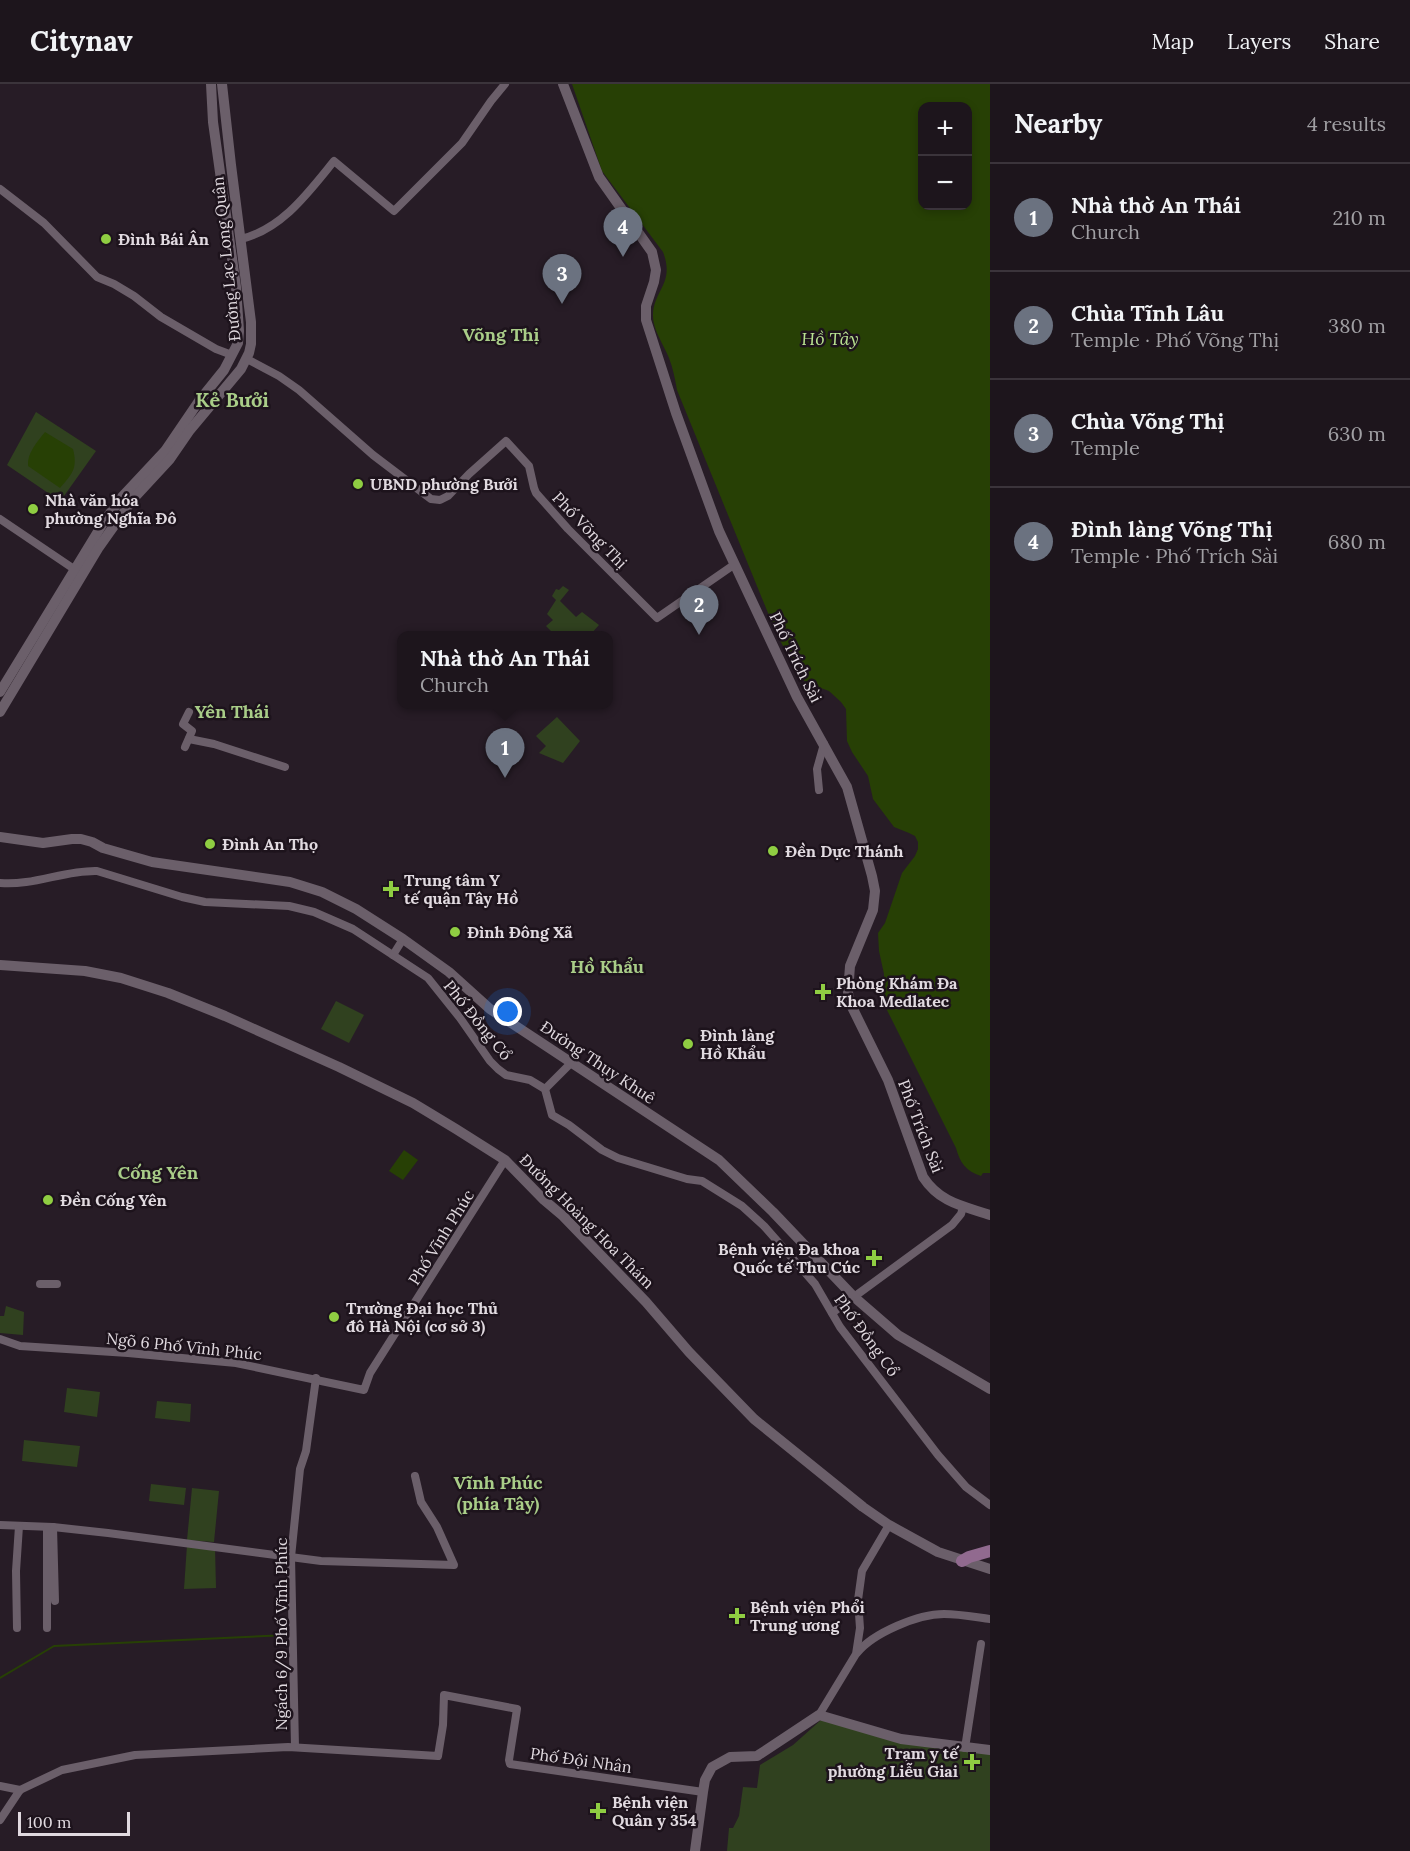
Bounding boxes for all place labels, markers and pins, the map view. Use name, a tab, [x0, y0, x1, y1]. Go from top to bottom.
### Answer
pin: 4	[604, 208, 642, 257]
place label: Đình Bái Ân	[118, 229, 209, 249]
marker: Đình Bái Ân	[99, 232, 113, 246]
pin: 3	[542, 254, 582, 304]
place label: UBND phường Bưởi	[370, 474, 518, 494]
marker: UBND phường Bưởi	[351, 477, 365, 491]
place label: Nhà văn hóa phường Nghĩa Đô	[45, 490, 176, 528]
marker: Nhà văn hóa phường Nghĩa Đô	[26, 502, 40, 516]
pin: 2	[680, 586, 718, 635]
pin: 1	[486, 728, 524, 778]
place label: Đình An Thọ	[222, 834, 318, 854]
marker: Đình An Thọ	[203, 837, 217, 851]
place label: Đền Dực Thánh	[785, 841, 904, 861]
marker: Đền Dực Thánh	[766, 844, 780, 858]
place label: Trung tâm Y tế quận Tây Hồ	[404, 870, 518, 908]
marker: Trung tâm Y tế quận Tây Hồ	[382, 880, 400, 898]
place label: Đình Đông Xã	[467, 922, 573, 942]
marker: Đình Đông Xã	[448, 925, 462, 939]
place label: Phòng Khám Đa Khoa Medlatec	[836, 973, 958, 1011]
marker: Phòng Khám Đa Khoa Medlatec	[814, 983, 832, 1001]
place label: Đình làng Hồ Khẩu	[700, 1025, 775, 1063]
marker: Đình làng Hồ Khẩu	[681, 1037, 695, 1051]
place label: Đền Cống Yên	[60, 1190, 167, 1210]
marker: Đền Cống Yên	[41, 1193, 55, 1207]
place label: Bệnh viện Đa khoa Quốc tế Thu Cúc	[718, 1239, 861, 1277]
marker: Bệnh viện Đa khoa Quốc tế Thu Cúc	[865, 1249, 883, 1267]
place label: Trường Đại học Thủ đô Hà Nội (cơ sở 3)	[346, 1298, 498, 1337]
marker: Trường Đại học Thủ đô Hà Nội (cơ sở 3)	[327, 1310, 341, 1324]
place label: Bệnh viện Phổi Trung ương	[750, 1597, 865, 1635]
marker: Bệnh viện Phổi Trung ương	[728, 1607, 746, 1625]
place label: Trạm y tế phường Liễu Giai	[828, 1743, 959, 1781]
marker: Trạm y tế phường Liễu Giai	[963, 1753, 981, 1771]
place label: Bệnh viện Quân y 354	[612, 1792, 697, 1830]
marker: Bệnh viện Quân y 354	[589, 1802, 607, 1820]

